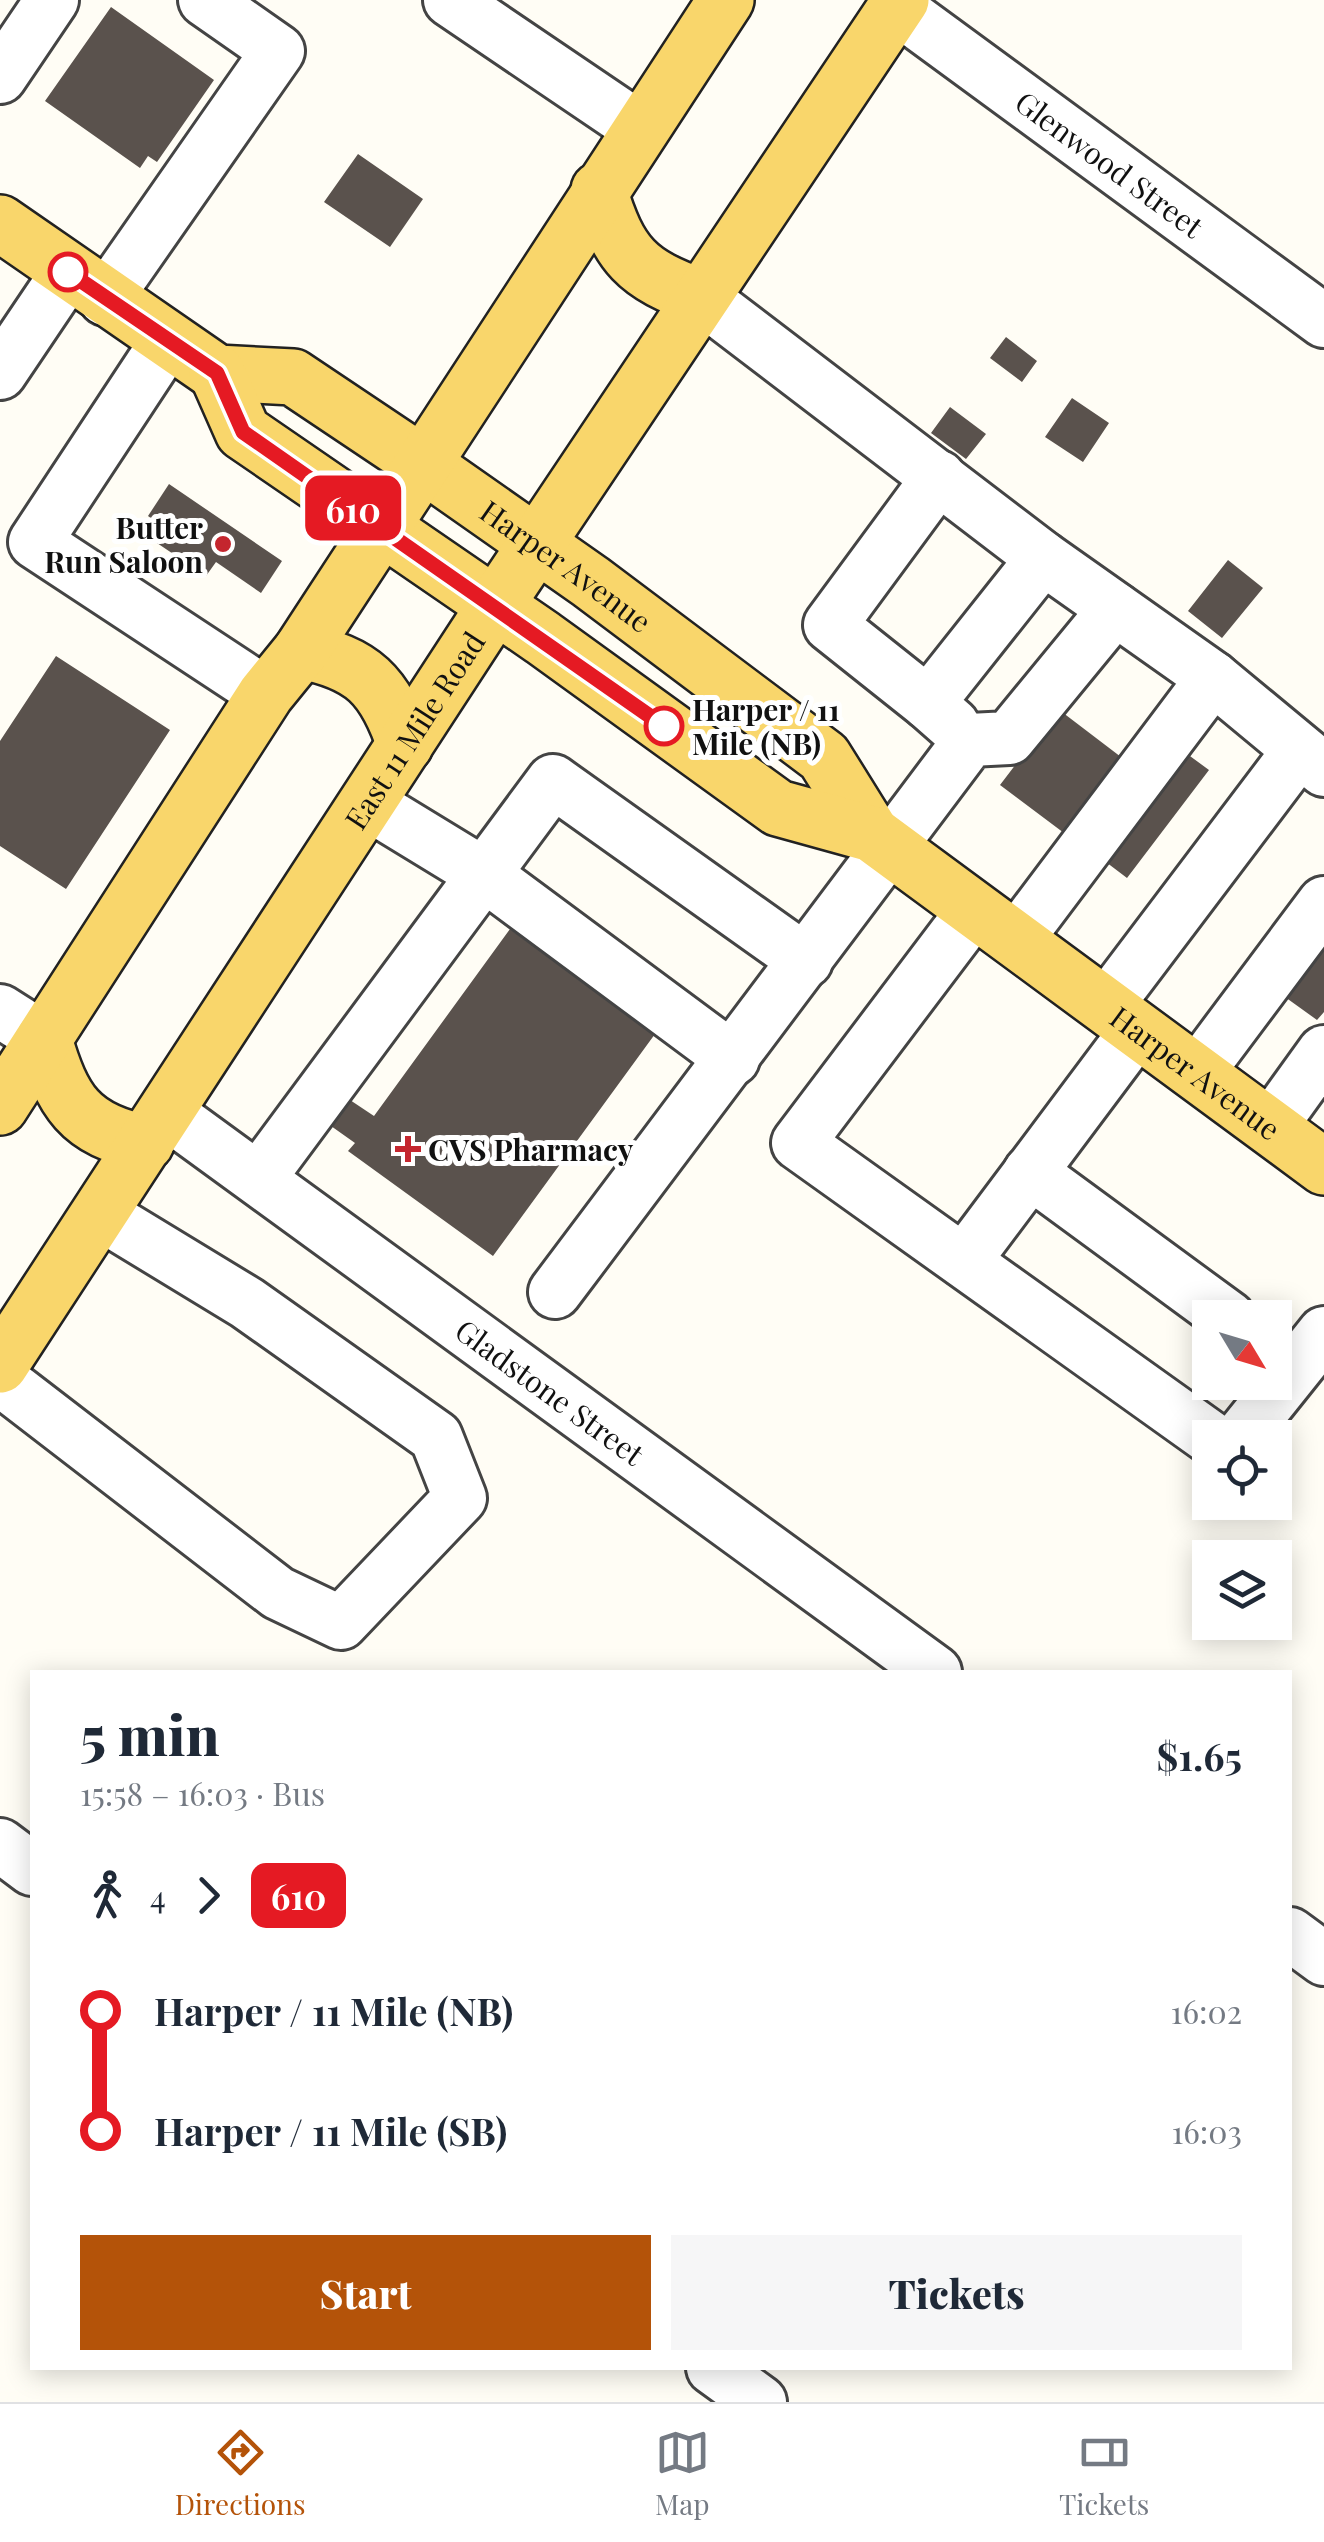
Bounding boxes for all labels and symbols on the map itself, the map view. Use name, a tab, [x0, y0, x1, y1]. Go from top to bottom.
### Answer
street label: Glenwood Street	[1008, 82, 1212, 246]
unlabelled marker	[49, 253, 87, 291]
line badge: 610	[296, 476, 410, 540]
street label: Harper Avenue	[473, 491, 660, 641]
place label: Butter Run Saloon	[44, 507, 204, 581]
marker: Butter Run Saloon	[212, 533, 234, 555]
street label: East 11 Mile Road	[335, 624, 493, 837]
place label: Harper / 11 Mile (NB)	[692, 689, 840, 763]
marker: Harper / 11 Mile (NB)	[645, 707, 683, 745]
street label: Harper Avenue	[1103, 997, 1289, 1148]
place label: CVS Pharmacy	[428, 1129, 634, 1169]
marker: CVS Pharmacy	[397, 1138, 419, 1160]
north arrow	[1192, 1300, 1292, 1400]
street label: Gladstone Street	[448, 1310, 652, 1474]

